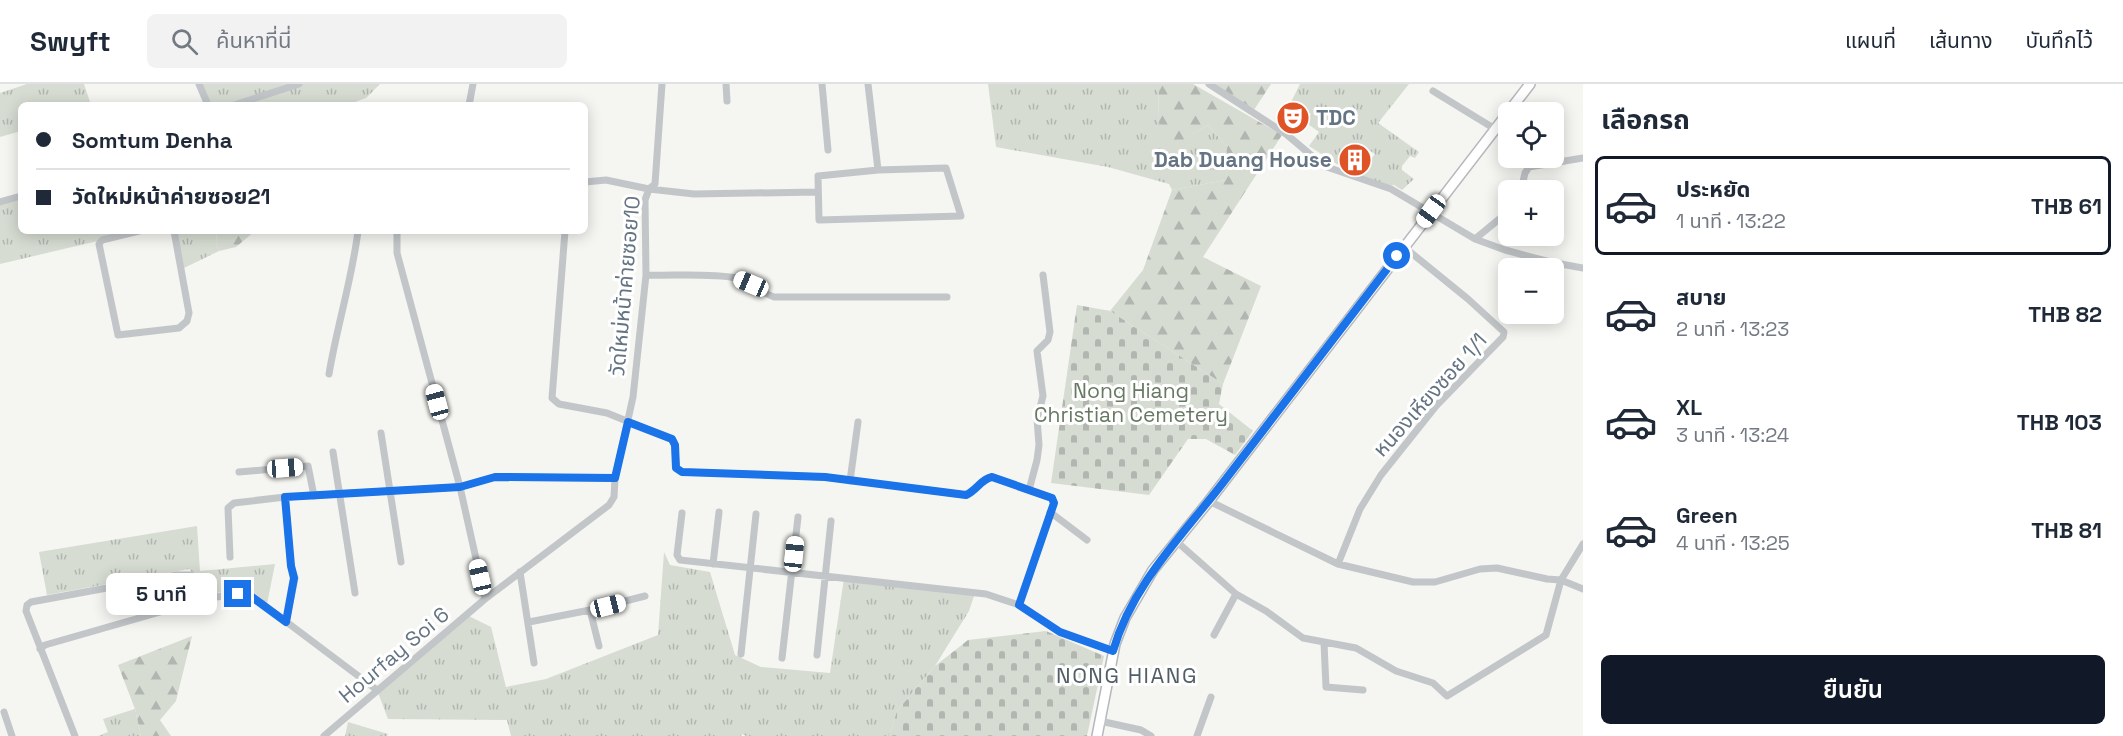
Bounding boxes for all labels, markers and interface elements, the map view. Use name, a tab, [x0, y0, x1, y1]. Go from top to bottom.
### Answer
search box	[147, 14, 567, 68]
text: Swyft	[30, 23, 111, 59]
icon: search	[168, 25, 201, 58]
text: ค้นหาที่นี่	[216, 26, 292, 54]
text: แผนที่	[1845, 27, 1896, 54]
text: เส้นทาง	[1929, 27, 1993, 54]
text: บันทึกไว้	[2026, 27, 2093, 54]
theatre icon: TDC	[1275, 100, 1311, 136]
map controls	[1498, 102, 1564, 324]
button: locate	[1498, 102, 1564, 168]
text: เลือกรถ	[1601, 102, 1690, 137]
place label: TDC	[1316, 104, 1356, 131]
text: Somtum Denha	[72, 126, 232, 154]
building icon: Dab Duang House	[1337, 142, 1373, 178]
place label: Dab Duang House	[1154, 146, 1332, 173]
text: ประหยัด	[1676, 175, 1751, 203]
icon: car	[1604, 179, 1658, 233]
button: +	[1498, 180, 1564, 246]
text: วัดใหม่หน้าค่ายซอย21	[72, 182, 271, 210]
car	[1413, 191, 1449, 231]
text: THB 61	[2031, 192, 2102, 220]
street label: วัดใหม่หน้าค่ายซอย10	[603, 195, 646, 377]
text: 1 นาที · 13:22	[1676, 208, 1786, 234]
route start	[1383, 242, 1410, 269]
button: −	[1498, 258, 1564, 324]
car	[731, 269, 771, 299]
text: สบาย	[1676, 283, 1726, 311]
icon: car	[1604, 287, 1658, 341]
text: THB 82	[2028, 300, 2102, 328]
text: 2 นาที · 13:23	[1676, 316, 1789, 342]
street label: หนองเหียงซอย 1/1	[1367, 327, 1492, 462]
park label: Nong Hiang Christian Cemetery	[1034, 377, 1228, 428]
car	[424, 382, 450, 422]
text: XL	[1676, 393, 1702, 421]
icon: car	[1604, 395, 1658, 449]
text: THB 103	[2017, 408, 2102, 436]
text: 3 นาที · 13:24	[1676, 422, 1789, 448]
car	[266, 458, 304, 478]
text: Green	[1676, 501, 1738, 529]
icon: car	[1604, 503, 1658, 557]
text: THB 81	[2031, 516, 2102, 544]
text: 4 นาที · 13:25	[1676, 530, 1790, 556]
car	[783, 535, 805, 573]
car	[467, 557, 493, 597]
callout: 5 นาที	[106, 573, 217, 615]
route end	[224, 580, 251, 607]
text: 5 นาที	[136, 581, 187, 607]
car	[588, 593, 628, 619]
street label: Hourfay Soi 6	[333, 601, 454, 709]
button: ยืนยัน	[1601, 655, 2105, 724]
district label: NONG HIANG	[1056, 661, 1198, 689]

